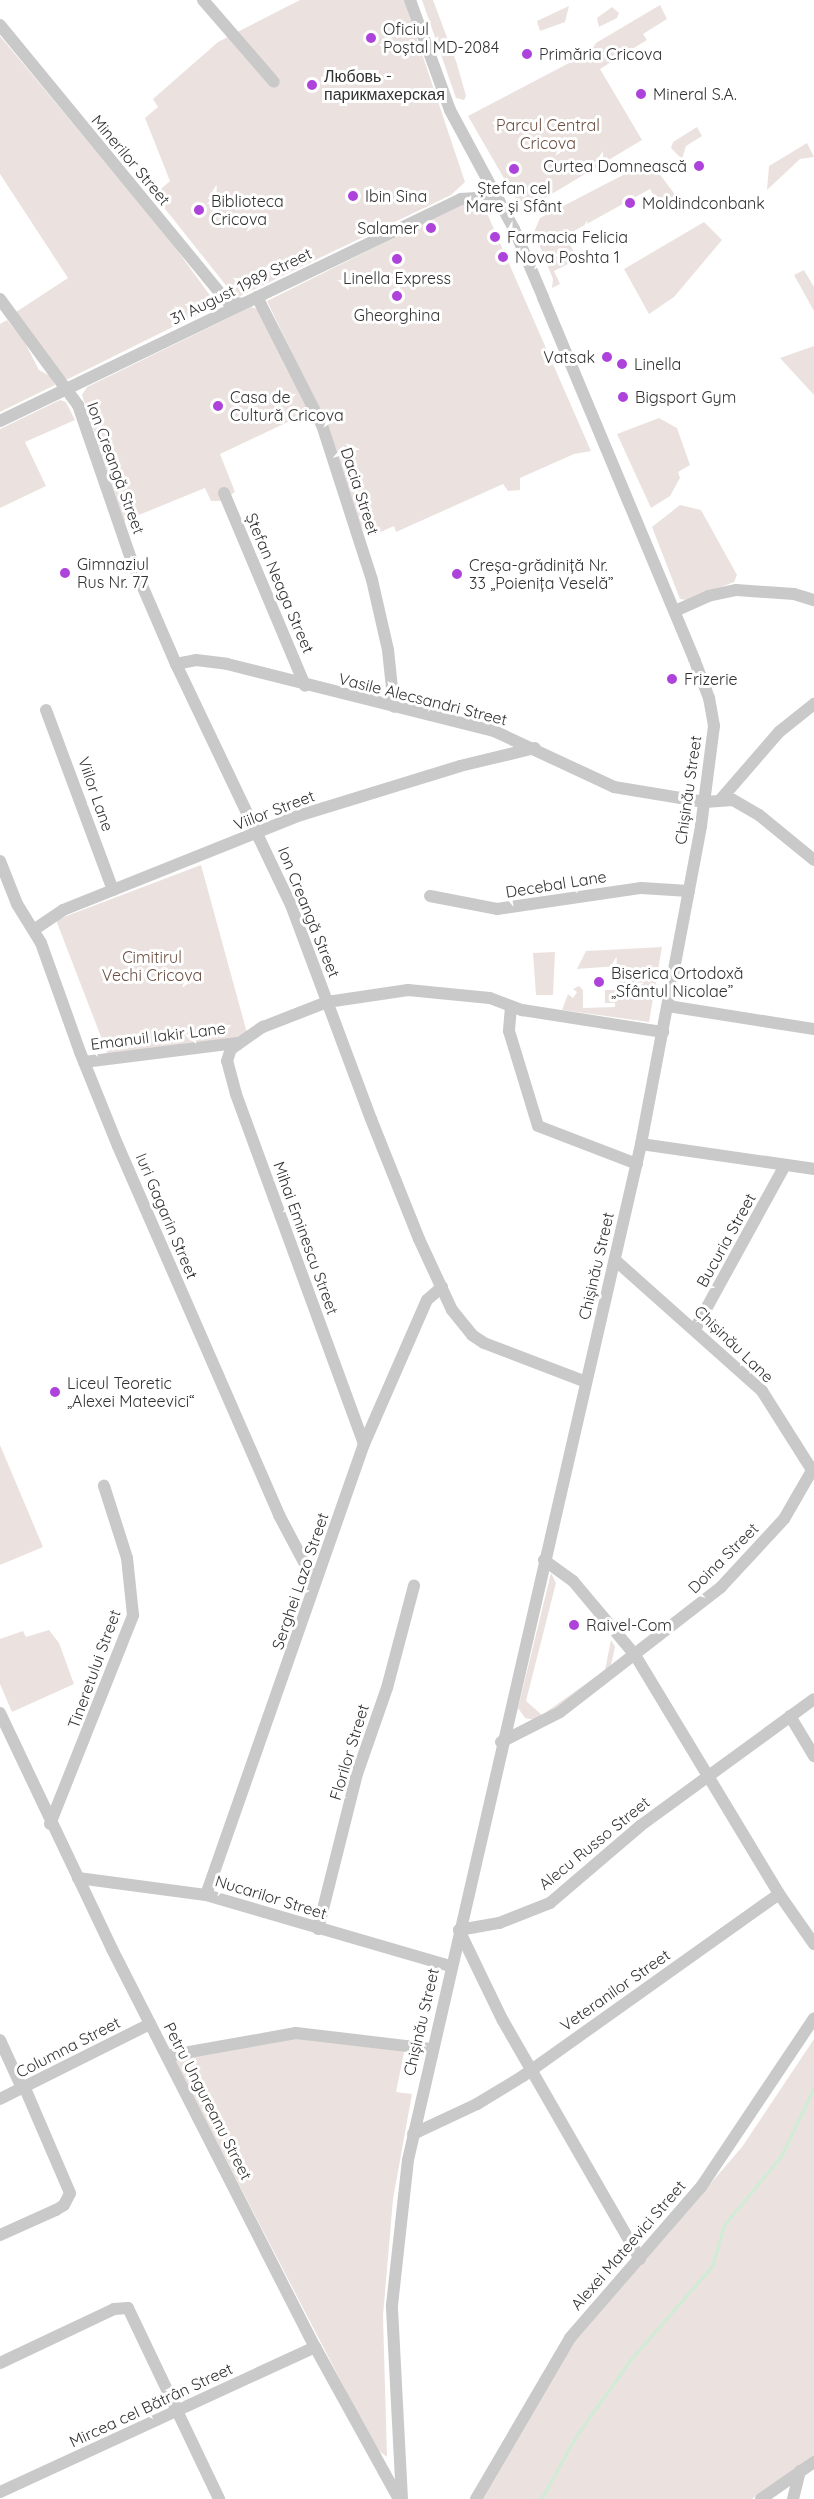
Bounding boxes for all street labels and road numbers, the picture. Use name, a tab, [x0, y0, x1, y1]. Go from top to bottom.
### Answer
street label: Minerilor Street	[88, 111, 174, 209]
street label: 31 August 1989 Street	[167, 243, 315, 329]
street label: Ion Creangă Street	[83, 399, 149, 537]
street label: Dacia Street	[337, 445, 383, 537]
street label: Ștefan Neaga Street	[242, 510, 318, 656]
street label: Vasile Alecsandri Street	[337, 669, 509, 729]
street label: Chișinău Street	[671, 734, 705, 846]
street label: Viilor Lane	[74, 754, 118, 834]
street label: Viilor Street	[231, 786, 317, 834]
street label: Ion Creangă Street	[274, 844, 344, 980]
street label: Decebal Lane	[504, 867, 608, 901]
street label: Emanuil Iakir Lane	[89, 1018, 227, 1054]
street label: Iuri Gagarin Street	[132, 1150, 202, 1282]
street label: Mihai Eminescu Street	[269, 1159, 343, 1317]
street label: Bucuria Street	[692, 1190, 760, 1290]
street label: Chișinău Street	[574, 1210, 618, 1322]
street label: Chişinău Lane	[690, 1301, 778, 1387]
street label: Serghei Lazo Street	[268, 1510, 332, 1652]
street label: Doina Street	[684, 1519, 762, 1597]
street label: Tineretului Street	[64, 1607, 124, 1731]
street label: Florilor Street	[325, 1702, 373, 1802]
street label: Alecu Russo Street	[535, 1792, 653, 1894]
street label: Nucarilor Street	[213, 1871, 329, 1923]
street label: Veteranilor Street	[556, 1945, 674, 2035]
street label: Chișinău Street	[399, 1966, 443, 2078]
street label: Columna Street	[13, 2012, 123, 2082]
street label: Petru Ungureanu Street	[160, 2019, 256, 2183]
street label: Alexei Mateevici Street	[567, 2176, 689, 2314]
street label: Mircea cel Bătrân Street	[66, 2359, 236, 2451]

